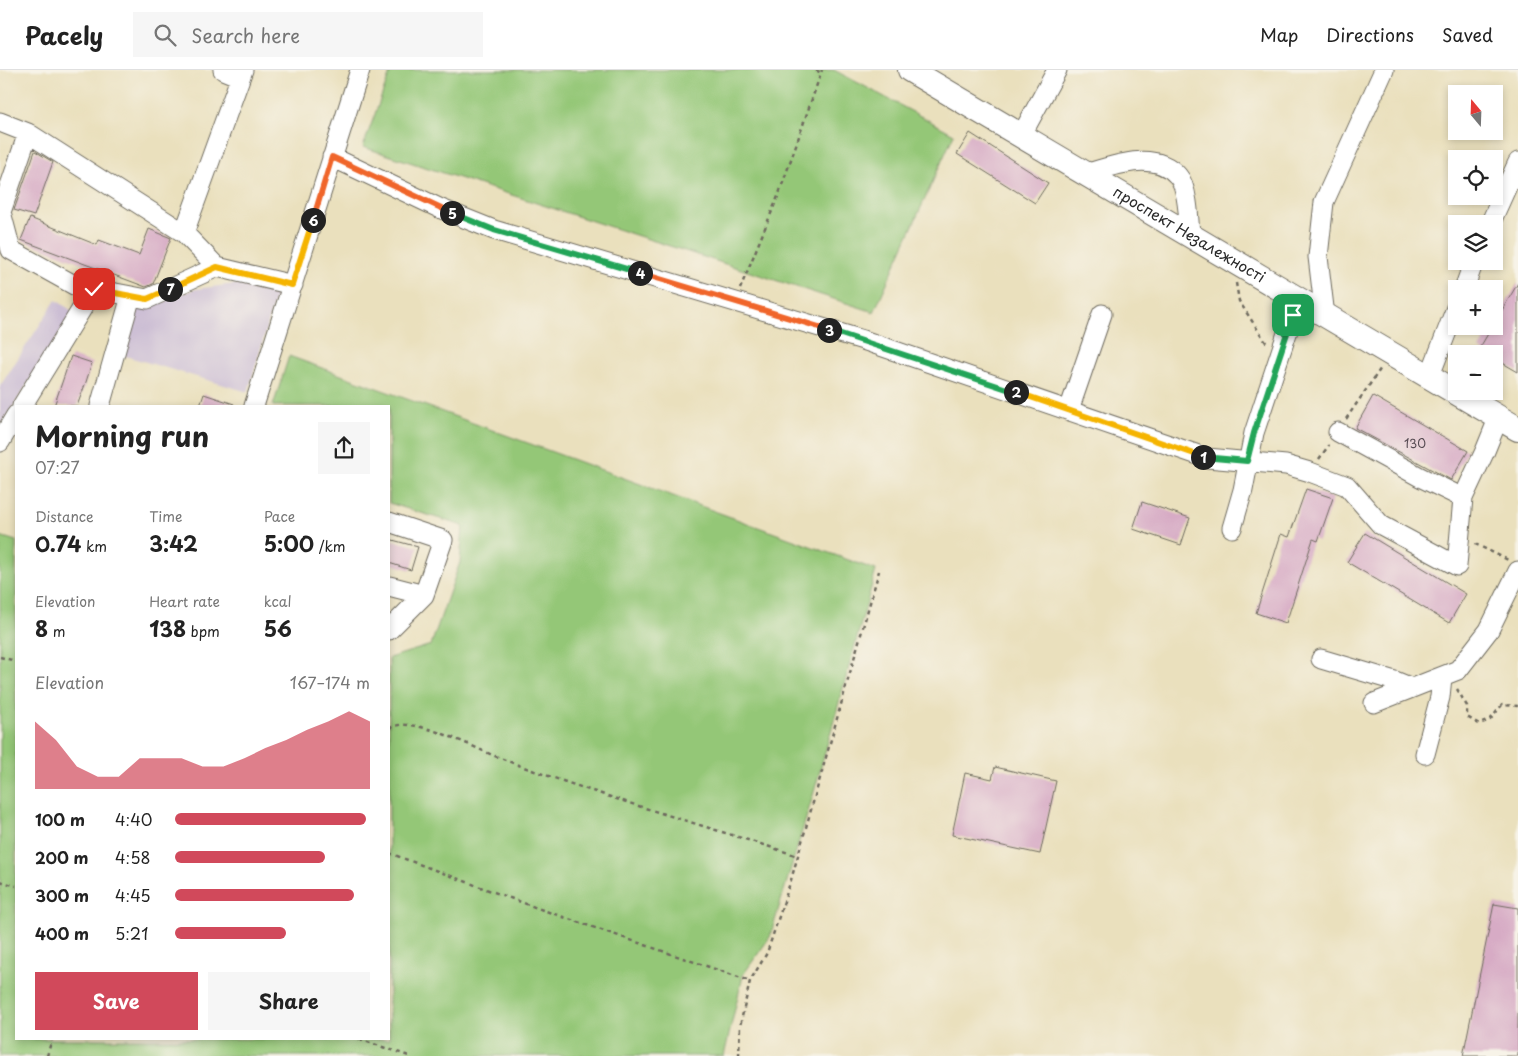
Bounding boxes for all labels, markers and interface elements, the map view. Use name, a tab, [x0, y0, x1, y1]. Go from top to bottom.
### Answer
search box	[133, 12, 483, 57]
text: Pacely	[25, 17, 103, 53]
icon: search	[151, 21, 179, 49]
text: Search here	[191, 21, 300, 49]
text: Map	[1260, 21, 1298, 48]
text: Directions	[1326, 21, 1414, 48]
text: Saved	[1442, 21, 1493, 48]
north arrow	[1448, 85, 1502, 140]
map controls	[1448, 85, 1503, 400]
button: locate	[1448, 150, 1503, 205]
street label: проспект Незалежності	[1109, 179, 1270, 287]
pin: 5	[440, 200, 464, 226]
text: 5	[448, 203, 457, 224]
pin: 6	[300, 208, 326, 232]
text: 6	[309, 210, 318, 231]
button: layers	[1448, 215, 1503, 270]
pin: 4	[628, 260, 652, 286]
text: 4	[636, 263, 645, 284]
pin	[73, 268, 115, 310]
icon: check	[80, 275, 108, 303]
pin: 7	[158, 276, 182, 302]
text: 7	[166, 279, 175, 300]
button: +	[1448, 280, 1503, 335]
pin	[1272, 294, 1314, 336]
icon: arrive	[1279, 301, 1307, 329]
pin: 3	[816, 318, 842, 342]
text: 3	[825, 320, 834, 341]
button: −	[1448, 345, 1503, 400]
pin: 2	[1004, 380, 1028, 404]
text: 2	[1012, 382, 1021, 403]
text: Morning run	[35, 414, 209, 457]
button: share	[318, 422, 370, 474]
house number: 130	[1404, 434, 1426, 452]
pin: 1	[1190, 444, 1216, 470]
text: 1	[1200, 447, 1207, 468]
text: 07:27	[35, 455, 80, 479]
text: Distance	[35, 506, 94, 527]
text: Time	[149, 506, 182, 527]
text: Pace	[264, 506, 295, 527]
text: 0.74	[35, 527, 81, 559]
text: 3:42	[149, 527, 198, 559]
text: 5:00	[264, 527, 314, 559]
text: km	[81, 536, 107, 557]
text: /km	[314, 536, 346, 557]
text: Elevation	[35, 591, 95, 612]
text: Heart rate	[149, 591, 220, 612]
text: kcal	[264, 591, 292, 612]
text: 8	[35, 612, 48, 644]
text: 138	[149, 612, 186, 644]
text: 56	[264, 612, 292, 644]
text: m	[48, 621, 65, 642]
text: bpm	[186, 621, 220, 642]
text: Elevation	[35, 670, 104, 694]
text: 167–174 m	[290, 670, 370, 694]
text: 100 m	[35, 807, 85, 831]
text: 4:40	[115, 807, 152, 831]
text: 200 m	[35, 845, 89, 869]
text: 4:58	[115, 845, 150, 869]
text: 300 m	[35, 883, 89, 907]
text: 4:45	[115, 883, 151, 907]
text: 400 m	[35, 921, 89, 945]
text: 5:21	[115, 921, 148, 945]
button: Save	[35, 972, 198, 1030]
button: Share	[208, 972, 370, 1030]

